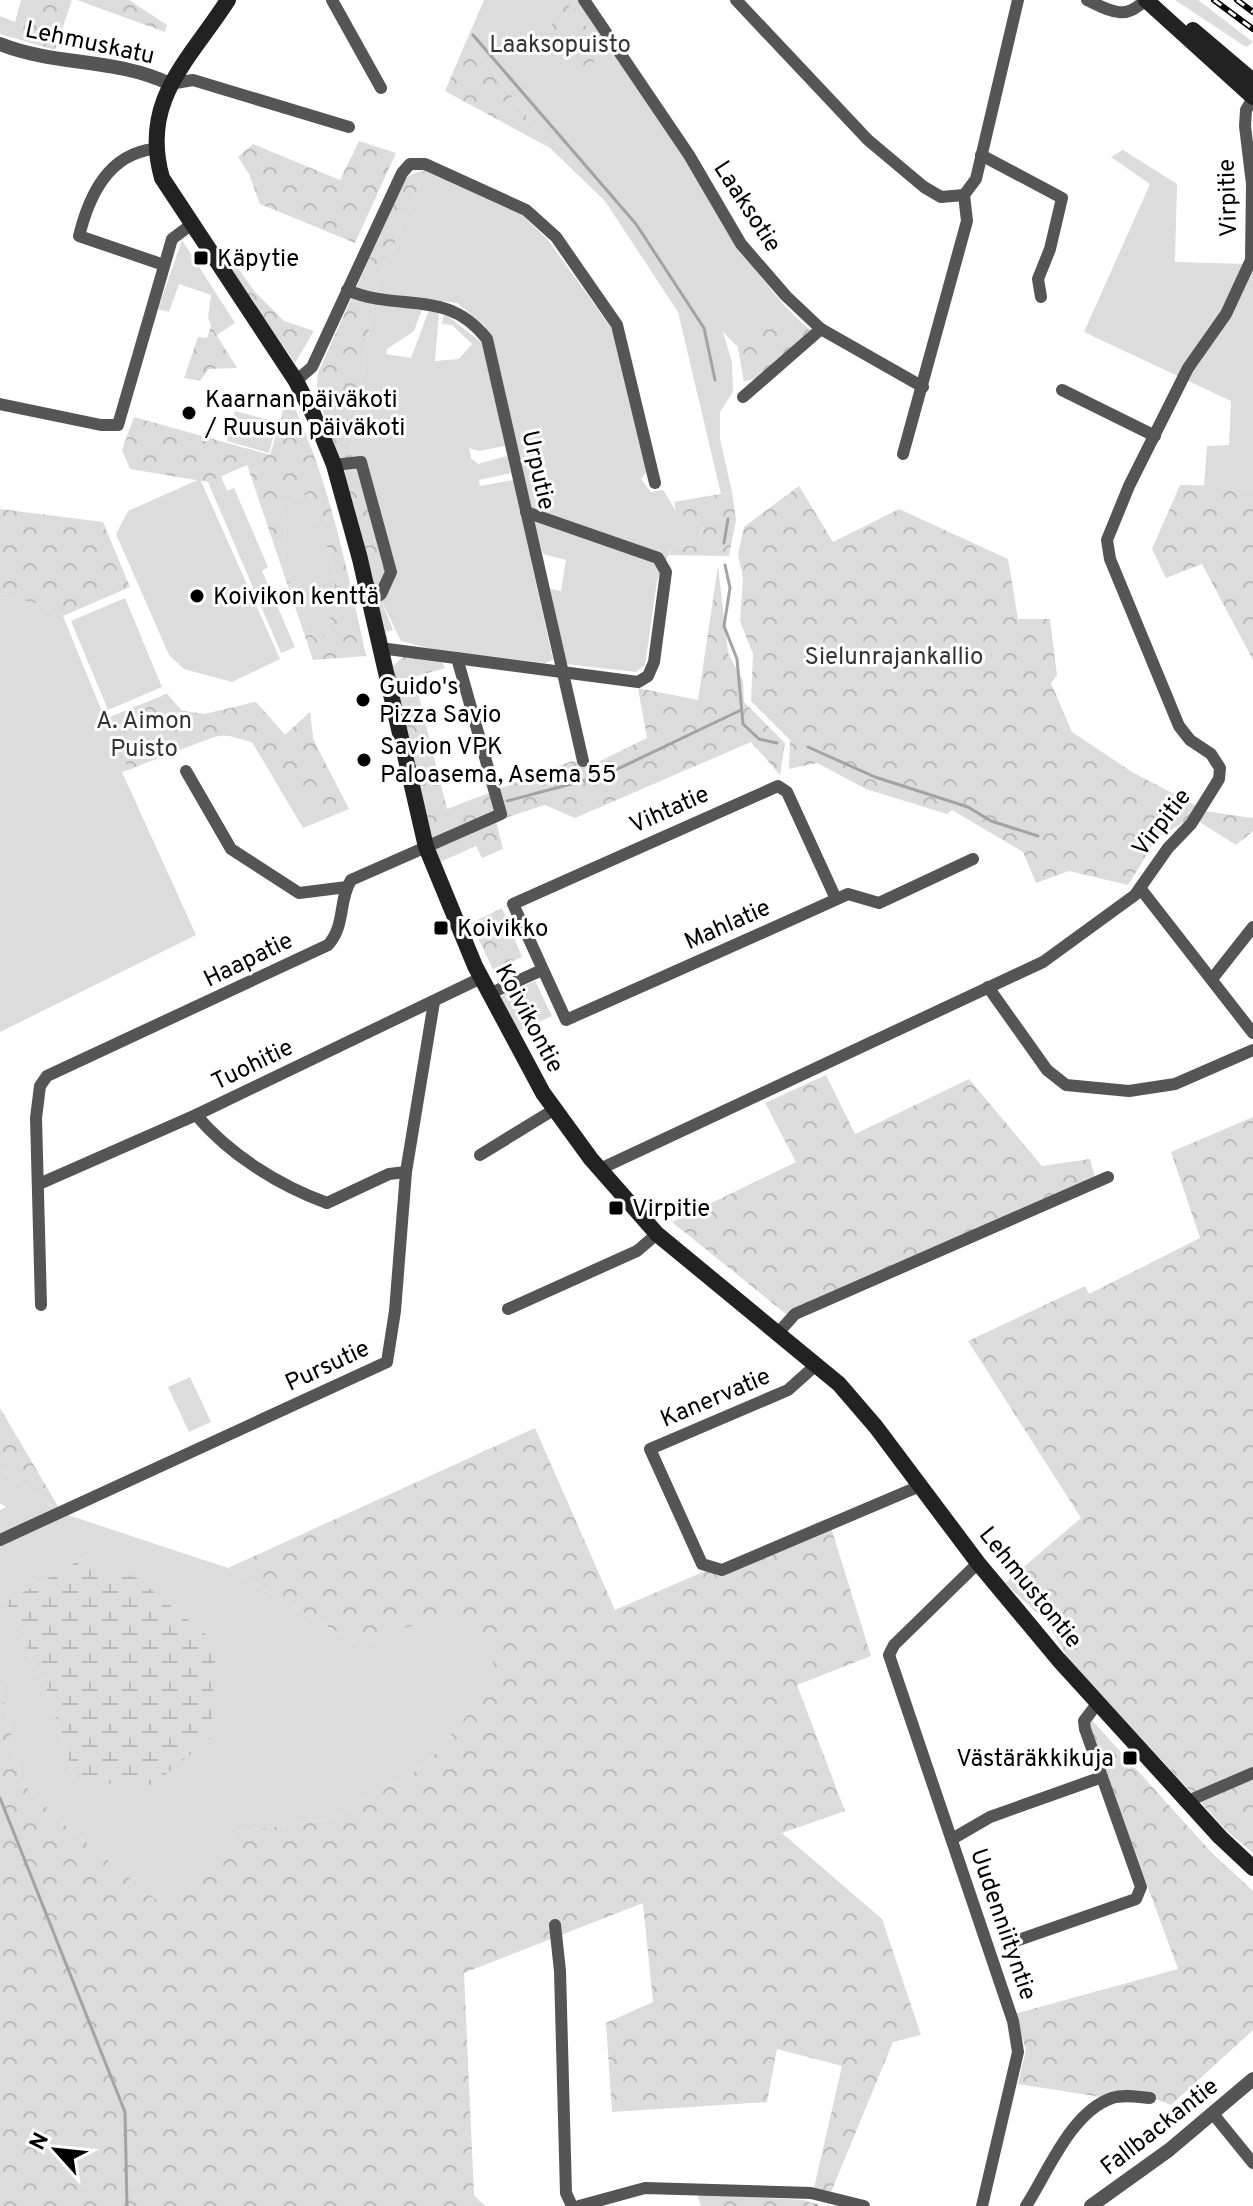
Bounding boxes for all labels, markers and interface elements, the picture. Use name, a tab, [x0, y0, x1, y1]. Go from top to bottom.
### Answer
street label: Lehmuskatu	[22, 16, 157, 72]
park label: Laaksopuisto	[489, 31, 631, 61]
street label: Laaksotie	[706, 156, 787, 258]
street label: Virpitie	[1213, 158, 1245, 238]
place label: Käpytie	[217, 245, 299, 275]
marker: Käpytie	[192, 249, 210, 267]
place label: Kaarnan päiväkoti / Ruusun päiväkoti	[204, 386, 405, 444]
marker: Kaarnan päiväkoti / Ruusun päiväkoti	[180, 404, 198, 422]
street label: Urputie	[513, 428, 561, 513]
place label: Koivikon kenttä	[213, 583, 379, 613]
marker: Koivikon kenttä	[188, 587, 206, 605]
park label: Sielunrajankallio	[805, 643, 983, 673]
place label: Guido's Pizza Savio	[379, 673, 501, 731]
marker: Guido's Pizza Savio	[354, 691, 372, 709]
park label: A. Aimon Puisto	[96, 707, 192, 765]
place label: Savion VPK Paloasema, Asema 55	[380, 733, 617, 791]
marker: Savion VPK Paloasema, Asema 55	[355, 751, 373, 769]
street label: Vihtatie	[626, 780, 714, 842]
street label: Virpitie	[1127, 783, 1198, 863]
street label: Mahlatie	[680, 894, 775, 958]
place label: Koivikko	[457, 915, 548, 945]
marker: Koivikko	[432, 919, 450, 937]
street label: Haapatie	[199, 926, 298, 995]
street label: Koivikontie	[487, 959, 569, 1079]
street label: Tuohitie	[207, 1033, 299, 1098]
place label: Virpitie	[632, 1195, 710, 1225]
marker: Virpitie	[607, 1199, 625, 1217]
street label: Pursutie	[281, 1334, 375, 1399]
street label: Kanervatie	[656, 1362, 775, 1435]
street label: Lehmustontie	[971, 1521, 1088, 1655]
place label: Västäräkkikuja	[956, 1745, 1114, 1775]
marker: Västäräkkikuja	[1121, 1749, 1139, 1767]
street label: Uudenniityntie	[962, 1845, 1042, 2004]
street label: Fallbackantie	[1095, 2072, 1225, 2183]
north arrow	[16, 2110, 96, 2190]
text: N	[25, 2129, 56, 2155]

